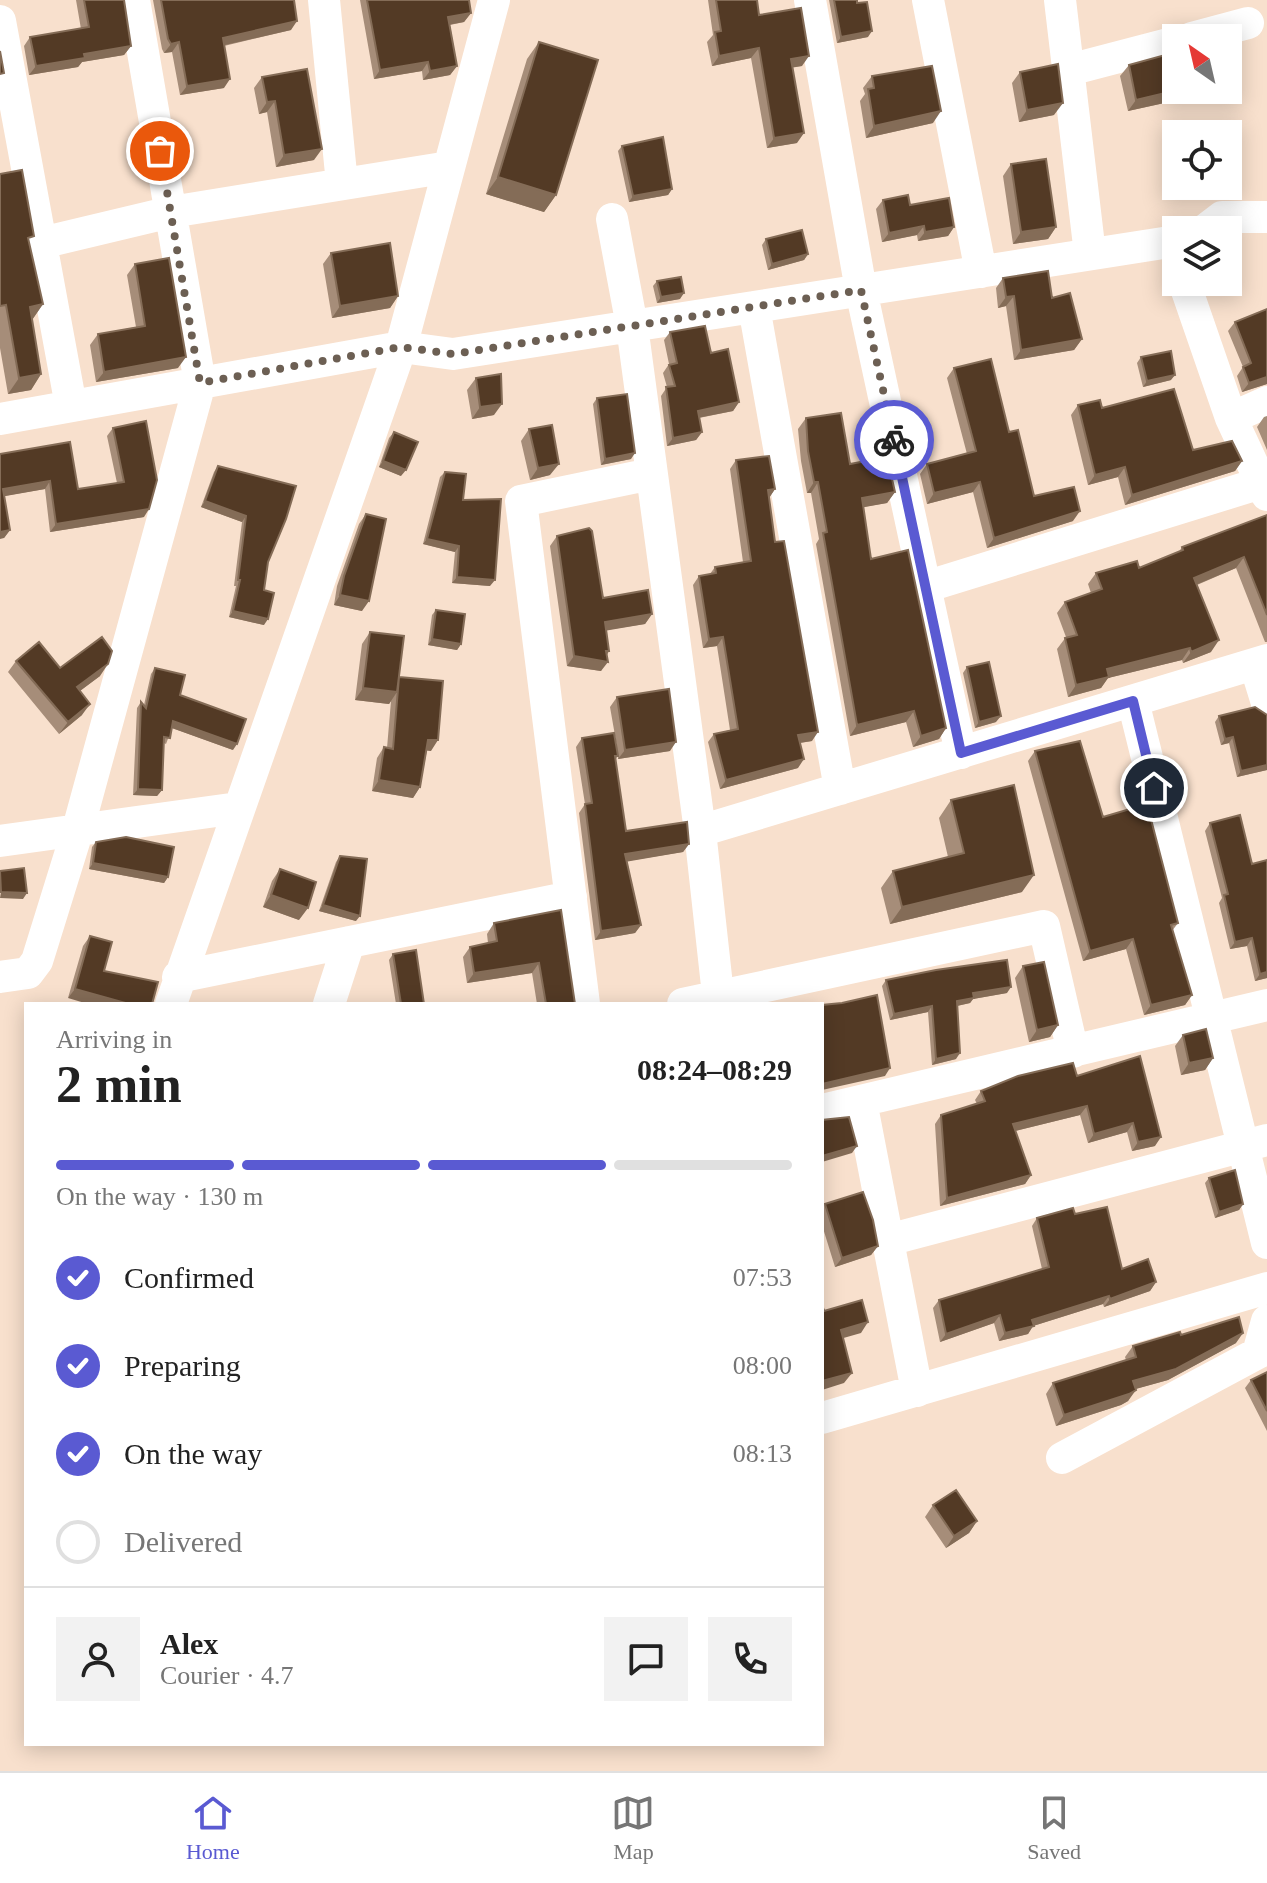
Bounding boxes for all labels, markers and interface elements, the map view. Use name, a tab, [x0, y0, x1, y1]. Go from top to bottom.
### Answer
north arrow	[1162, 24, 1242, 104]
map controls	[1162, 24, 1242, 296]
pin	[126, 117, 194, 185]
button: locate	[1162, 120, 1242, 200]
icon: bag	[138, 129, 182, 173]
button: layers	[1162, 216, 1242, 296]
courier	[854, 400, 934, 480]
icon: bike	[872, 418, 916, 462]
pin	[1120, 754, 1188, 822]
icon: home	[1132, 766, 1176, 810]
text: Arriving in	[56, 1025, 172, 1054]
text: 08:24–08:29	[637, 1053, 792, 1086]
text: 2 min	[56, 1056, 182, 1113]
text: On the way · 130 m	[56, 1182, 263, 1211]
icon: check	[56, 1256, 100, 1300]
text: Confirmed	[124, 1261, 254, 1294]
text: 07:53	[733, 1263, 792, 1292]
icon: check	[56, 1344, 100, 1388]
text: Preparing	[124, 1349, 241, 1382]
text: 08:00	[733, 1351, 792, 1380]
icon: check	[56, 1432, 100, 1476]
text: On the way	[124, 1437, 262, 1470]
text: 08:13	[733, 1439, 792, 1468]
text: Delivered	[124, 1525, 242, 1558]
button: person	[56, 1617, 140, 1701]
button: chat	[604, 1617, 688, 1701]
button: phone	[708, 1617, 792, 1701]
text: Alex	[160, 1627, 218, 1660]
text: Courier · 4.7	[160, 1661, 294, 1690]
tab: Home	[186, 1791, 240, 1865]
tab: Map	[611, 1791, 655, 1865]
tab: Saved	[1027, 1791, 1081, 1865]

